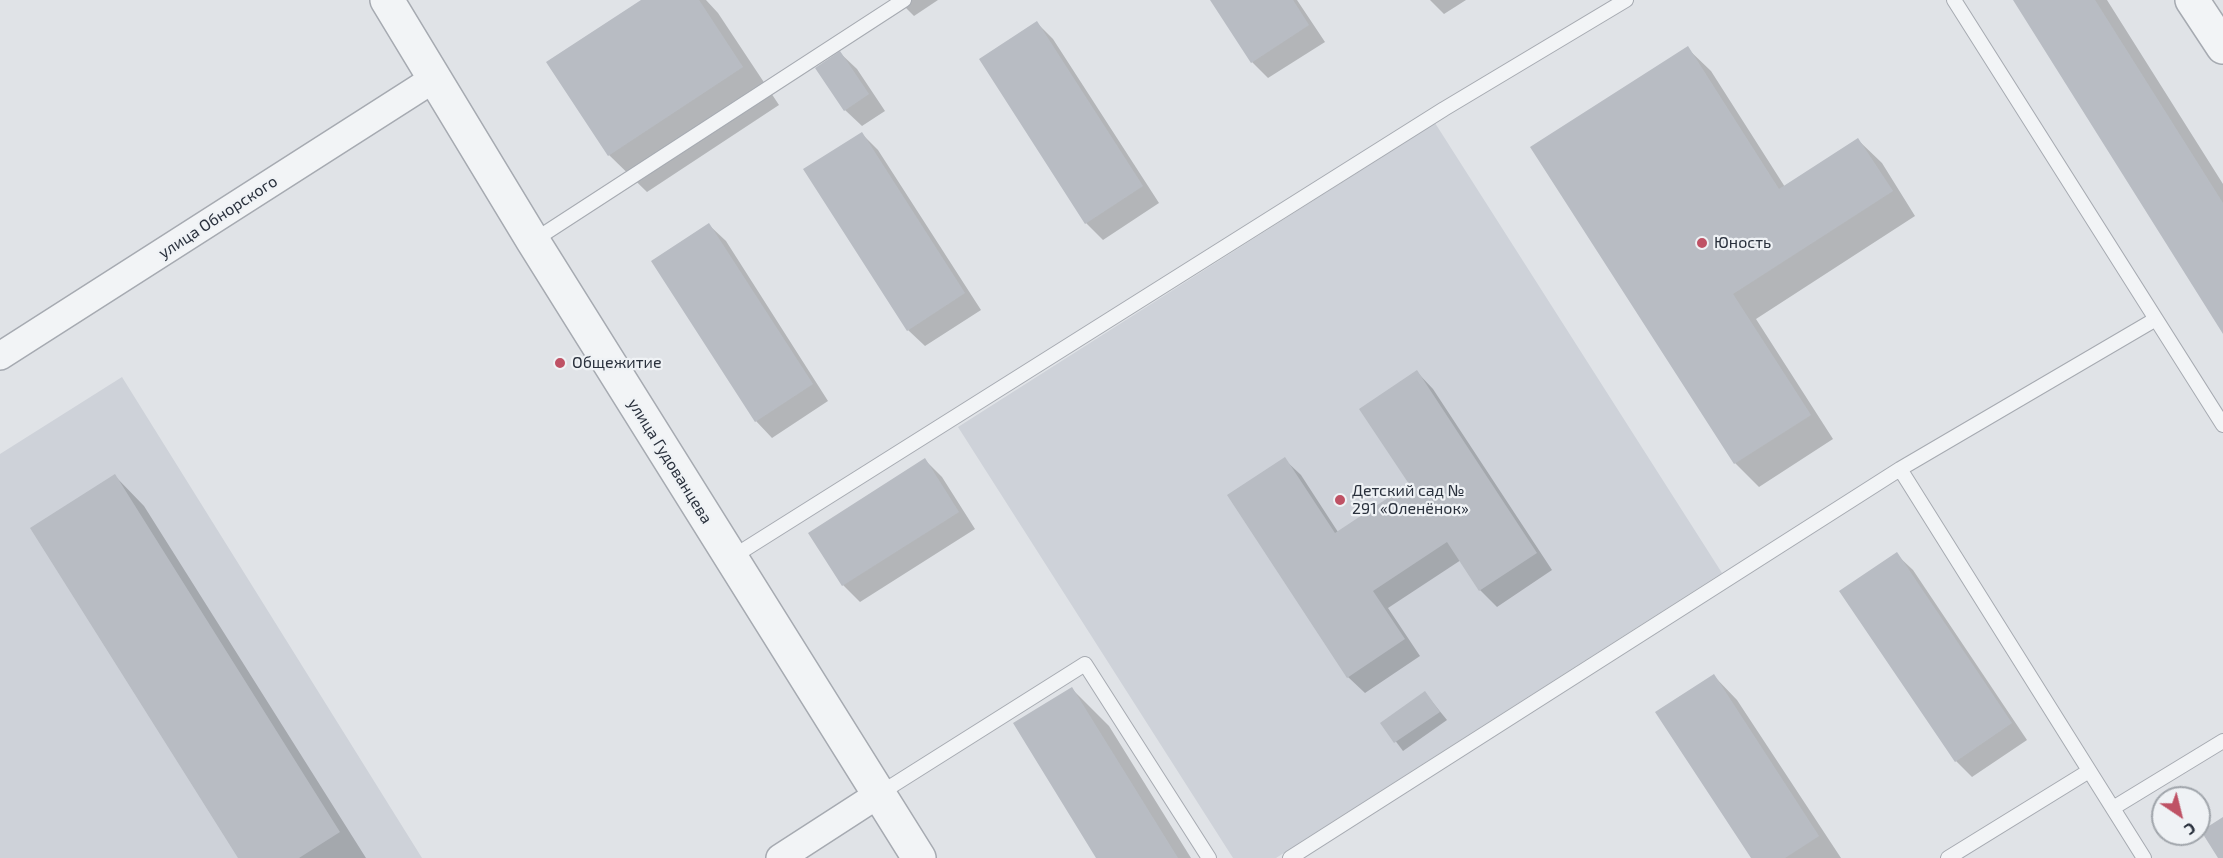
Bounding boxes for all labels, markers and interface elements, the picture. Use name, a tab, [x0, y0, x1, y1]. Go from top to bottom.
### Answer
street label: улица Обнорского	[155, 171, 281, 263]
place label: Юность	[1714, 233, 1771, 253]
marker: Юность	[1695, 236, 1709, 250]
place label: Общежитие	[572, 353, 662, 373]
marker: Общежитие	[553, 356, 567, 370]
street label: улица Гудованцева	[624, 395, 716, 527]
place label: Детский сад № 291 «Оленёнок»	[1352, 481, 1469, 519]
marker: Детский сад № 291 «Оленёнок»	[1333, 493, 1347, 507]
north arrow	[2151, 786, 2211, 846]
text: С	[2181, 819, 2200, 840]

